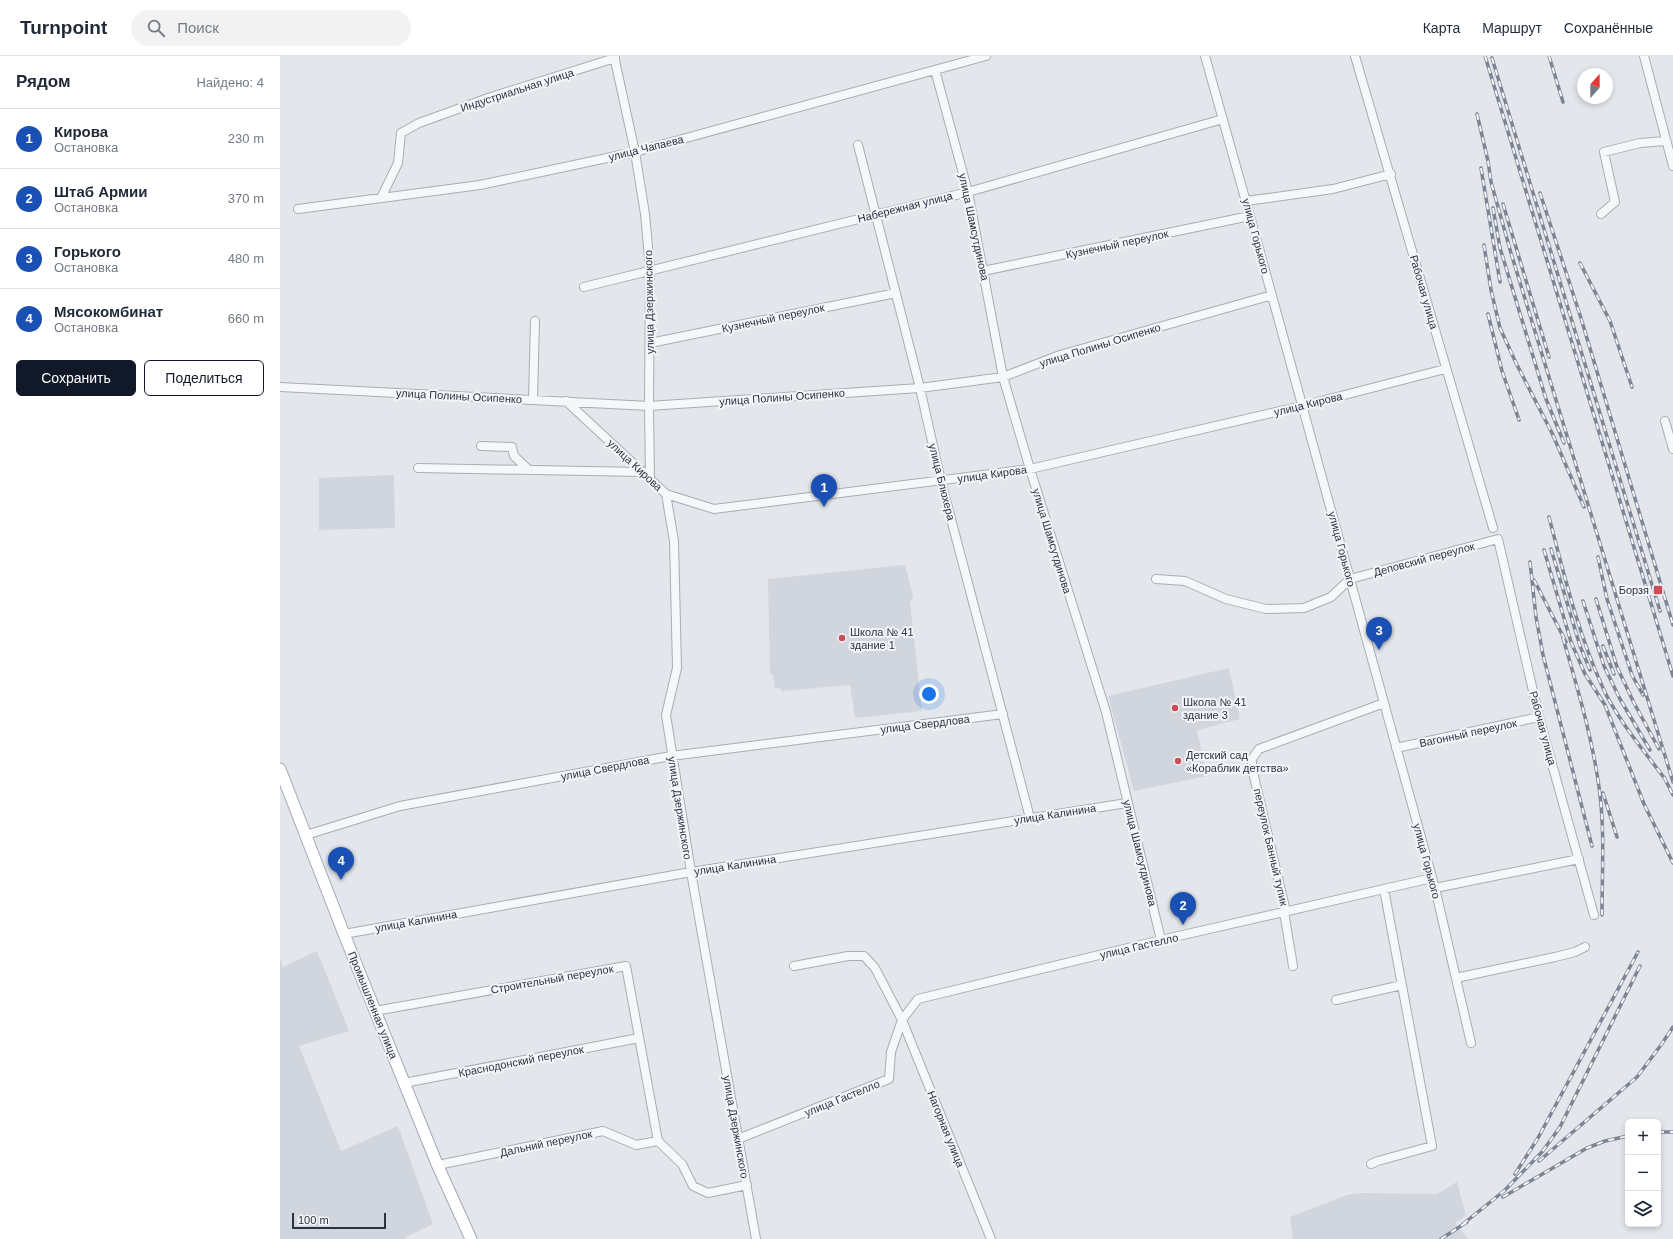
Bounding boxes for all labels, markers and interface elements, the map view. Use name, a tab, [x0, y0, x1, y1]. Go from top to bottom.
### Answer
search box	[131, 10, 411, 46]
text: Turnpoint	[20, 17, 107, 38]
icon: search	[145, 17, 167, 39]
text: Поиск	[177, 19, 219, 36]
text: Карта	[1423, 20, 1460, 36]
text: Маршрут	[1482, 20, 1542, 36]
text: Сохранённые	[1564, 20, 1653, 36]
street label: Индустриальная улица	[459, 66, 576, 114]
north arrow	[1577, 68, 1613, 104]
text: Рядом	[16, 72, 71, 91]
text: Найдено: 4	[196, 75, 264, 90]
text: Кирова	[54, 123, 108, 140]
text: 1	[25, 131, 33, 146]
text: 230 m	[228, 131, 264, 146]
street label: улица Чапаева	[607, 133, 686, 163]
text: Остановка	[54, 140, 118, 155]
street label: улица Шамсутдинова	[957, 172, 991, 283]
text: Штаб Армии	[54, 183, 148, 200]
street label: Набережная улица	[856, 189, 954, 225]
text: 2	[25, 191, 33, 206]
text: 370 m	[228, 191, 264, 206]
street label: улица Горького	[1240, 197, 1272, 275]
text: Остановка	[54, 200, 118, 215]
street label: Кузнечный переулок	[1065, 227, 1170, 261]
text: Горького	[54, 243, 121, 260]
street label: улица Дзержинского	[642, 250, 656, 354]
text: 3	[25, 251, 33, 266]
text: 480 m	[228, 251, 264, 266]
street label: Рабочая улица	[1408, 254, 1441, 331]
text: Остановка	[54, 260, 118, 275]
street label: Кузнечный переулок	[721, 301, 826, 335]
text: Мясокомбинат	[54, 303, 163, 320]
text: 4	[25, 311, 33, 326]
text: 660 m	[228, 311, 264, 326]
text: Остановка	[54, 320, 118, 335]
street label: улица Полины Осипенко	[1038, 321, 1162, 369]
button: Сохранить	[16, 360, 136, 396]
button: Поделиться	[144, 360, 264, 396]
street label: улица Полины Осипенко	[396, 387, 522, 405]
street label: улица Полины Осипенко	[719, 387, 845, 407]
street label: улица Кирова	[1273, 390, 1344, 418]
street label: улица Кирова	[605, 437, 665, 494]
street label: улица Блюхера	[927, 442, 958, 522]
street label: улица Кирова	[957, 463, 1028, 485]
pin: 1	[811, 474, 837, 507]
street label: улица Шамсутдинова	[1030, 487, 1074, 596]
street label: улица Горького	[1326, 510, 1358, 588]
street label: Деповский переулок	[1372, 540, 1476, 578]
place label: Борзя	[1619, 584, 1649, 596]
marker: Борзя	[1652, 584, 1664, 596]
pin: 3	[1366, 617, 1392, 650]
place label: Школа № 41 здание 1	[850, 626, 914, 651]
marker: Школа № 41 здание 1	[837, 633, 847, 643]
your location	[919, 684, 939, 704]
street label: Рабочая улица	[1527, 690, 1559, 767]
place label: Школа № 41 здание 3	[1183, 696, 1247, 721]
marker: Школа № 41 здание 3	[1170, 703, 1180, 713]
street label: улица Свердлова	[880, 712, 971, 735]
street label: Вагонный переулок	[1418, 717, 1518, 749]
place label: Детский сад «Кораблик детства»	[1186, 749, 1289, 774]
street label: улица Свердлова	[560, 753, 651, 782]
street label: улица Дзержинского	[666, 756, 694, 860]
marker: Детский сад «Кораблик детства»	[1173, 756, 1183, 766]
street label: переулок Банный тупик	[1252, 787, 1290, 907]
street label: улица Шамсутдинова	[1121, 799, 1159, 908]
street label: улица Калинина	[1013, 801, 1098, 826]
street label: улица Горького	[1411, 822, 1443, 900]
pin: 4	[328, 847, 354, 880]
street label: улица Калинина	[693, 852, 778, 877]
pin: 2	[1170, 892, 1196, 925]
street label: улица Калинина	[374, 908, 459, 934]
street label: улица Гастелло	[1099, 931, 1179, 961]
street label: Промышленная улица	[346, 950, 400, 1061]
street label: Строительный переулок	[490, 962, 614, 996]
street label: Краснодонский переулок	[457, 1043, 585, 1079]
street label: улица Дзержинского	[721, 1075, 751, 1179]
street label: улица Гастелло	[803, 1077, 881, 1119]
street label: Нагорная улица	[925, 1089, 967, 1170]
map controls	[1625, 1119, 1661, 1227]
button: +	[1625, 1119, 1661, 1155]
street label: Дальний переулок	[499, 1127, 593, 1159]
button: −	[1625, 1155, 1661, 1191]
button: layers	[1625, 1191, 1661, 1227]
scale bar	[292, 1211, 386, 1230]
text: 100 m	[298, 1214, 329, 1226]

